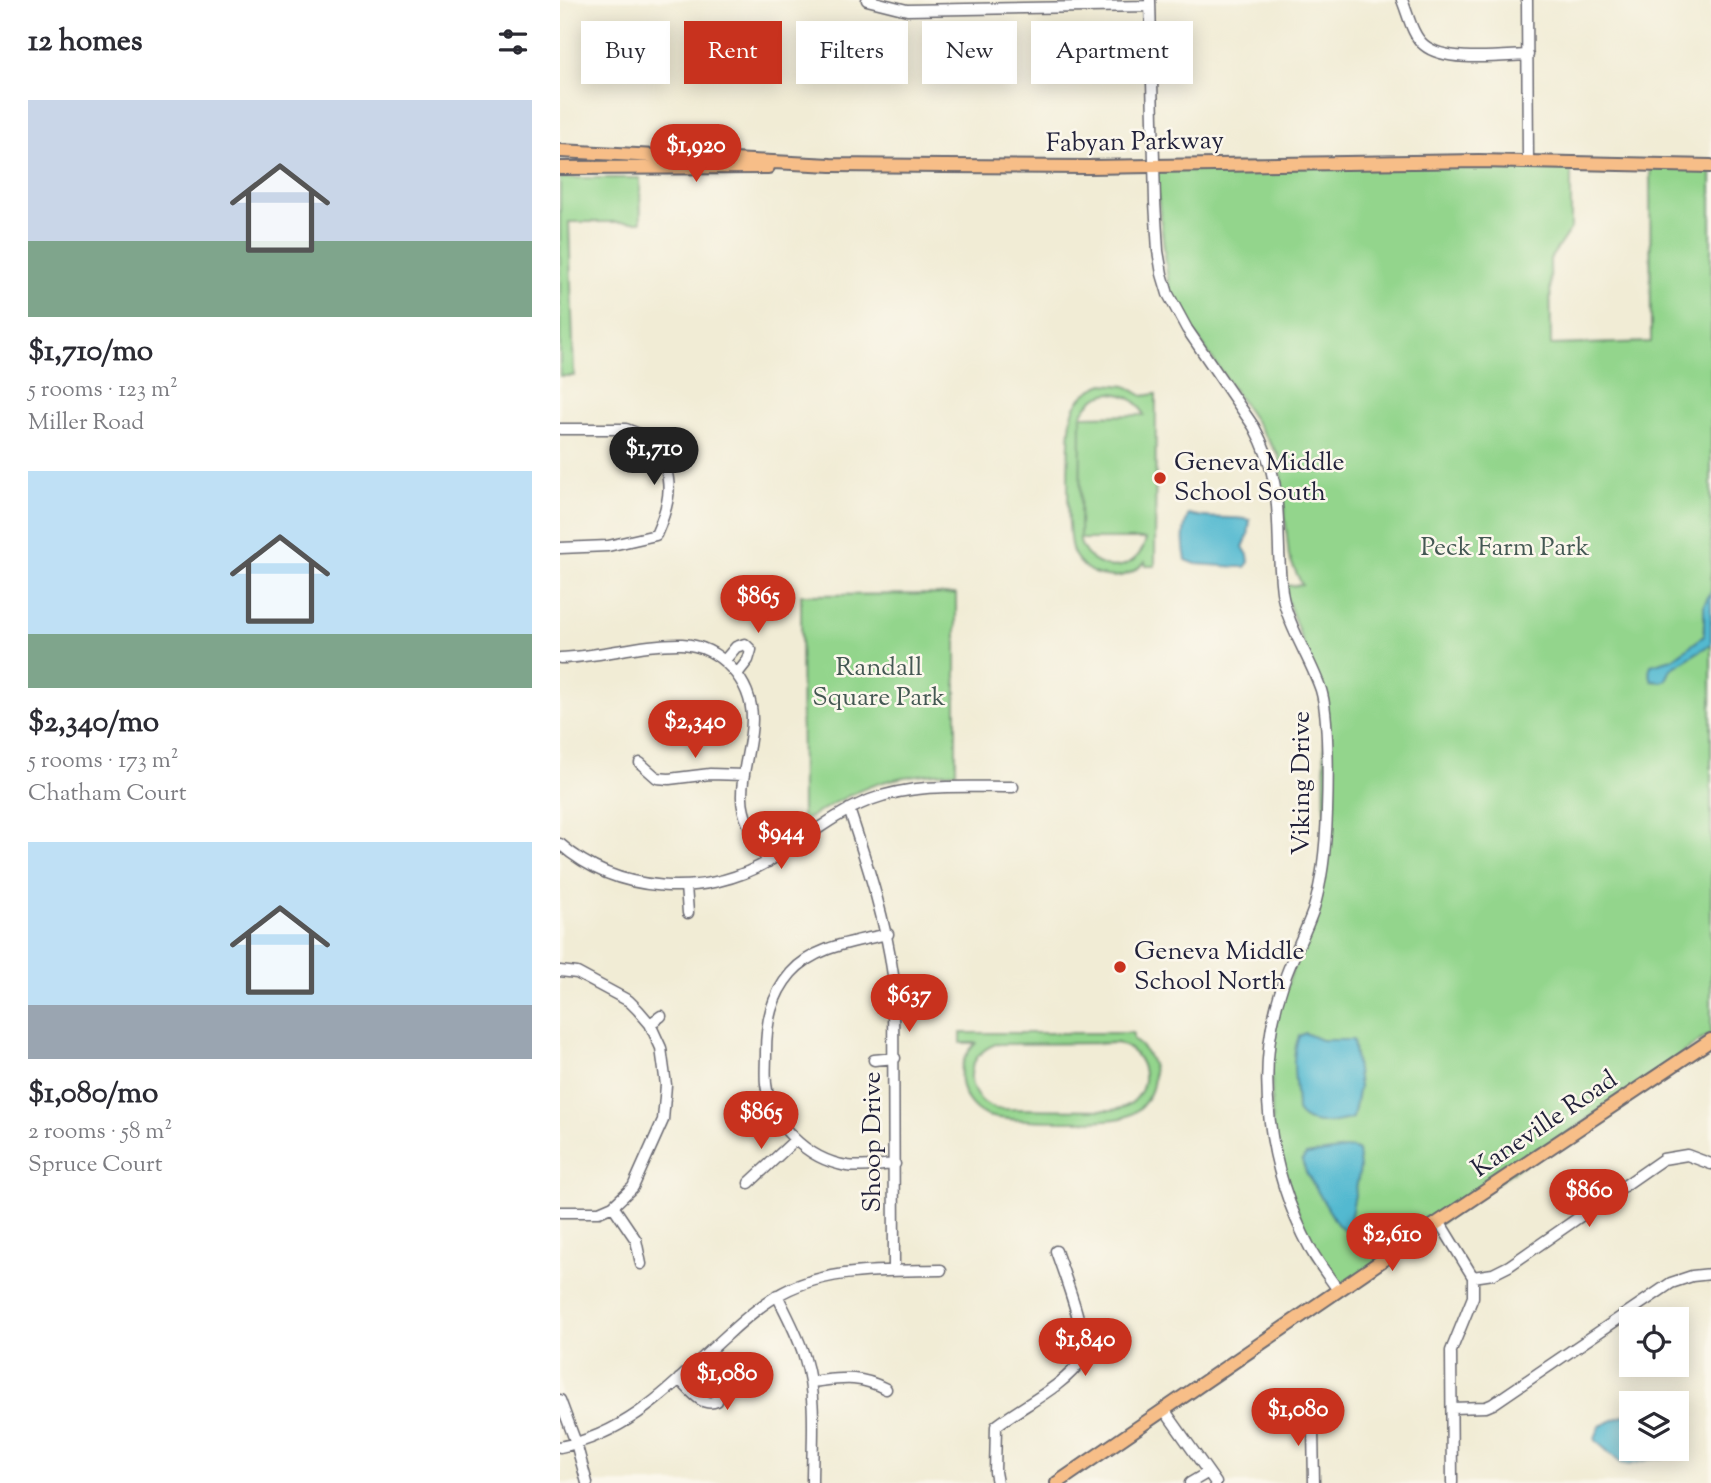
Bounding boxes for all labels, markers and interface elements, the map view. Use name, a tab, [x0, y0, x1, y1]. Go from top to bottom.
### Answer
text: 12 homes	[28, 21, 143, 64]
chip: Buy	[581, 21, 670, 84]
chip: Rent	[684, 21, 782, 84]
chip: Filters	[796, 21, 908, 84]
chip: New	[922, 21, 1017, 84]
chip: Apartment	[1031, 21, 1193, 84]
icon: filters	[494, 23, 532, 61]
street label: Fabyan Parkway	[1046, 123, 1224, 163]
pin: $1,920	[639, 124, 753, 184]
text: $1,920	[666, 130, 726, 163]
icon: home	[217, 145, 343, 271]
text: $1,710/mo	[28, 331, 153, 374]
text: 5 rooms · 123 m²	[28, 374, 178, 407]
text: Miller Road	[28, 407, 144, 440]
pin: $1,710	[597, 428, 711, 487]
text: $1,710	[625, 433, 683, 466]
place label: Geneva Middle School South	[1174, 445, 1345, 512]
marker: Geneva Middle School South	[1152, 470, 1168, 486]
icon: home	[217, 516, 343, 642]
park label: Peck Farm Park	[1420, 530, 1590, 567]
pin: $865	[717, 576, 799, 635]
text: $865	[736, 581, 780, 614]
park label: Randall Square Park	[812, 650, 946, 717]
pin: $2,340	[638, 700, 752, 760]
text: $2,340/mo	[28, 702, 159, 745]
text: $2,340	[664, 706, 726, 739]
street label: Viking Drive	[1284, 711, 1321, 855]
text: 5 rooms · 173 m²	[28, 745, 179, 778]
text: Chatham Court	[28, 778, 187, 811]
pin: $944	[740, 812, 822, 871]
text: $944	[758, 817, 804, 850]
icon: home	[217, 887, 343, 1013]
place label: Geneva Middle School North	[1134, 934, 1305, 1001]
marker: Geneva Middle School North	[1112, 959, 1128, 975]
pin: $637	[868, 974, 950, 1034]
text: $637	[887, 980, 931, 1013]
street label: Kaneville Road	[1465, 1062, 1626, 1188]
street label: Shoop Drive	[855, 1071, 892, 1213]
text: $1,080/mo	[28, 1073, 158, 1116]
pin: $865	[720, 1092, 802, 1151]
text: $865	[739, 1097, 783, 1130]
text: 2 rooms · 58 m²	[28, 1116, 172, 1149]
text: Spruce Court	[28, 1149, 163, 1182]
pin: $860	[1548, 1170, 1630, 1229]
text: $860	[1565, 1175, 1613, 1208]
pin: $2,610	[1335, 1214, 1449, 1273]
text: $2,610	[1362, 1219, 1422, 1252]
map controls	[1619, 1307, 1689, 1461]
button: locate	[1619, 1307, 1689, 1377]
pin: $1,840	[1028, 1318, 1142, 1378]
text: $1,840	[1055, 1324, 1115, 1357]
pin: $1,080	[670, 1352, 784, 1412]
text: $1,080	[697, 1358, 758, 1391]
pin: $1,080	[1241, 1388, 1355, 1448]
button: layers	[1619, 1391, 1689, 1461]
text: $1,080	[1268, 1394, 1329, 1427]

